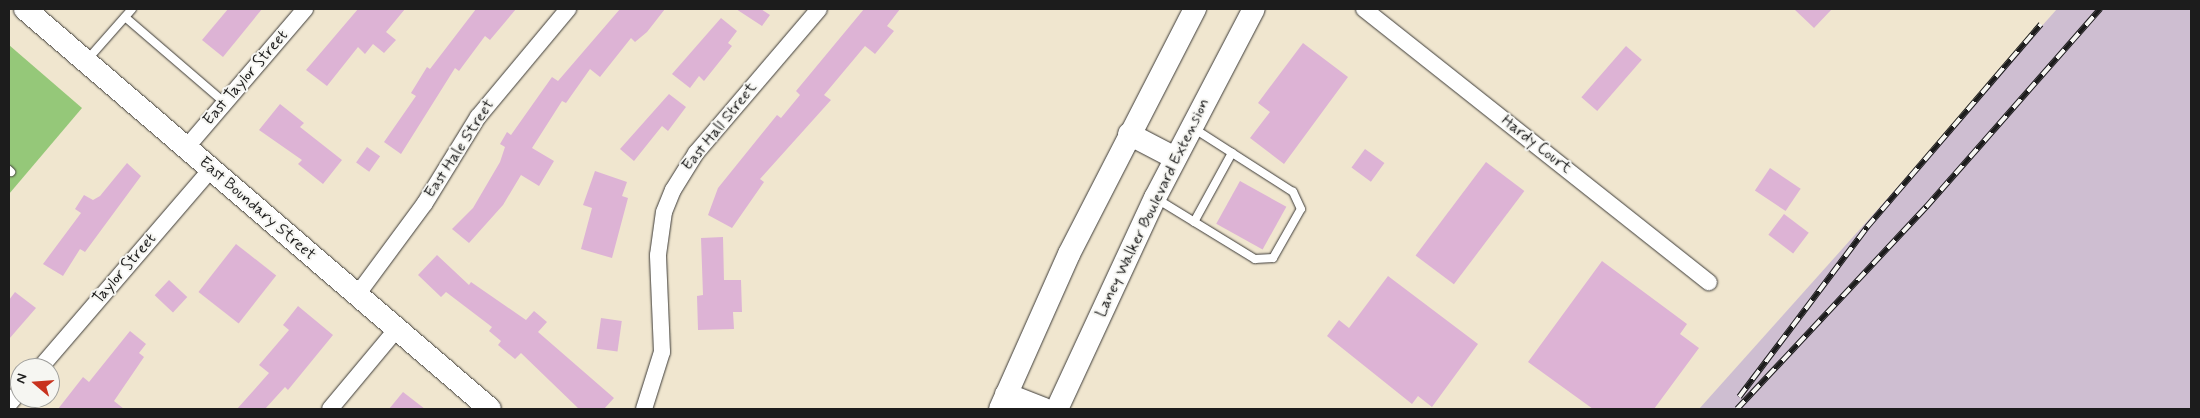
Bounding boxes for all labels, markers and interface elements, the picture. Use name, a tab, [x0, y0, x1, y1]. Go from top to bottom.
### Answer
street label: East Taylor Street	[199, 25, 293, 131]
street label: East Hall Street	[678, 79, 762, 175]
street label: East Hale Street	[421, 96, 499, 202]
street label: Laney Walker Boulevard Extension	[1092, 97, 1214, 319]
street label: Hardy Court	[1497, 112, 1575, 178]
street label: East Boundary Street	[195, 153, 319, 265]
street label: Taylor Street	[88, 229, 162, 309]
north arrow	[10, 358, 60, 408]
text: N	[12, 371, 32, 386]

